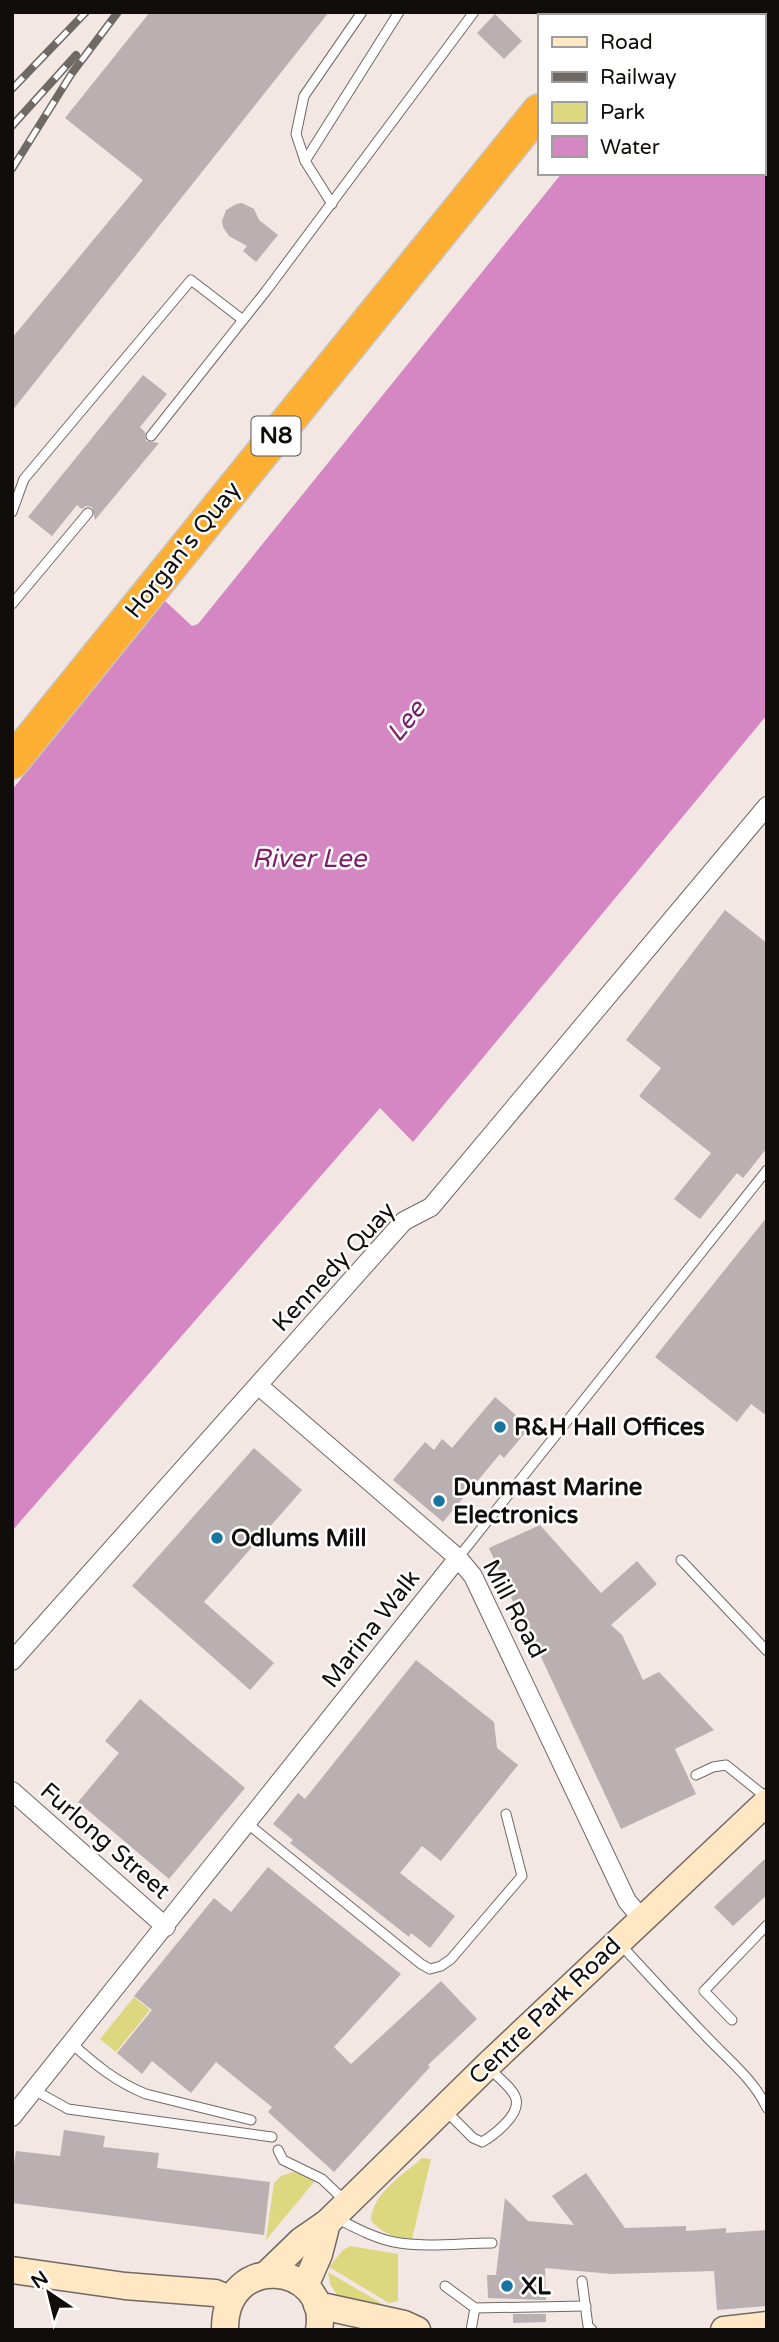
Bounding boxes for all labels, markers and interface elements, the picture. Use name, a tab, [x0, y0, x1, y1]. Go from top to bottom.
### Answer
legend	[538, 14, 765, 175]
text: Road	[600, 30, 653, 55]
text: Railway	[600, 65, 677, 90]
text: Park	[600, 100, 645, 125]
text: Water	[600, 135, 660, 160]
road number: N8	[252, 416, 300, 456]
street label: Horgan's Quay	[119, 476, 247, 624]
water label: Lee	[380, 693, 433, 748]
water label: River Lee	[252, 843, 367, 874]
street label: Kennedy Quay	[267, 1196, 402, 1338]
place label: R&H Hall Offices	[514, 1413, 705, 1442]
marker: R&H Hall Offices	[492, 1419, 508, 1435]
place label: Dunmast Marine Electronics	[453, 1473, 643, 1530]
marker: Dunmast Marine Electronics	[431, 1493, 447, 1509]
place label: Odlums Mill	[231, 1524, 366, 1553]
marker: Odlums Mill	[209, 1530, 225, 1546]
street label: Mill Road	[476, 1555, 552, 1663]
street label: Marina Walk	[316, 1564, 426, 1694]
street label: Furlong Street	[34, 1777, 176, 1905]
street label: Centre Park Road	[463, 1931, 627, 2091]
north arrow	[14, 2258, 84, 2328]
text: N	[27, 2267, 52, 2293]
place label: XL	[521, 2272, 551, 2301]
marker: XL	[499, 2278, 515, 2294]

